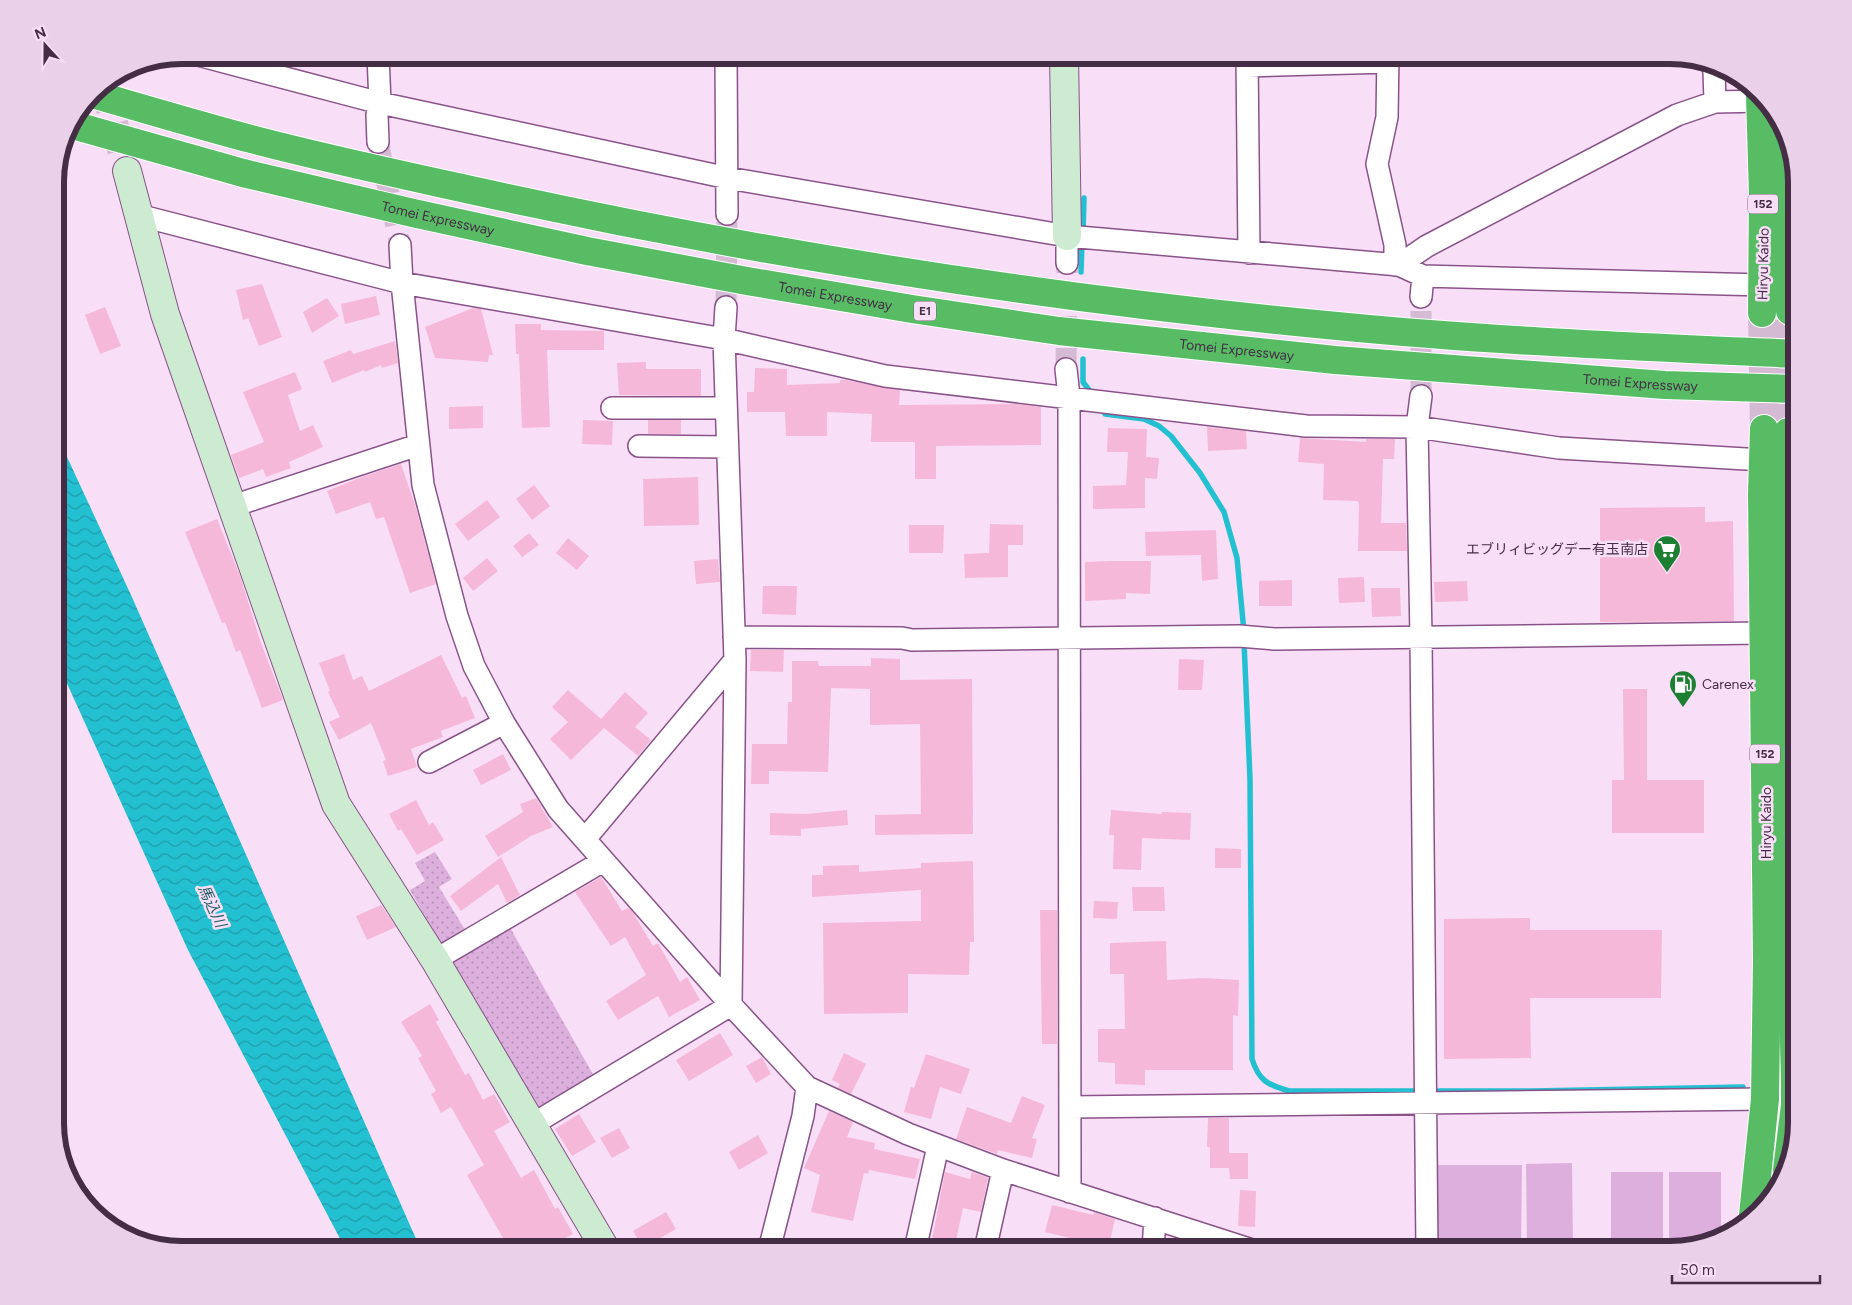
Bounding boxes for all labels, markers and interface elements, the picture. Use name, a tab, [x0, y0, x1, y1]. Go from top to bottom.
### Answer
north arrow	[20, 20, 70, 70]
text: N	[32, 23, 49, 43]
road number: 152	[1748, 194, 1778, 213]
street label: Tomei Expressway	[380, 198, 497, 240]
street label: Hiryu Kaido	[1754, 228, 1773, 300]
street label: Tomei Expressway	[777, 278, 894, 315]
road number: E1	[914, 302, 936, 321]
street label: Tomei Expressway	[1178, 336, 1295, 365]
street label: Tomei Expressway	[1582, 371, 1699, 395]
supermarket icon: エブリィビッグデー有玉南店	[1652, 534, 1682, 573]
place label: エブリィビッグデー有玉南店	[1466, 541, 1648, 558]
fuel station icon: Carenex	[1668, 669, 1698, 708]
place label: Carenex	[1702, 676, 1754, 693]
road number: 152	[1750, 744, 1780, 764]
street label: Hiryu Kaido	[1758, 787, 1775, 859]
water label: 馬込川	[194, 882, 231, 932]
scale bar	[1672, 1252, 1820, 1284]
text: 50 m	[1680, 1261, 1715, 1279]

